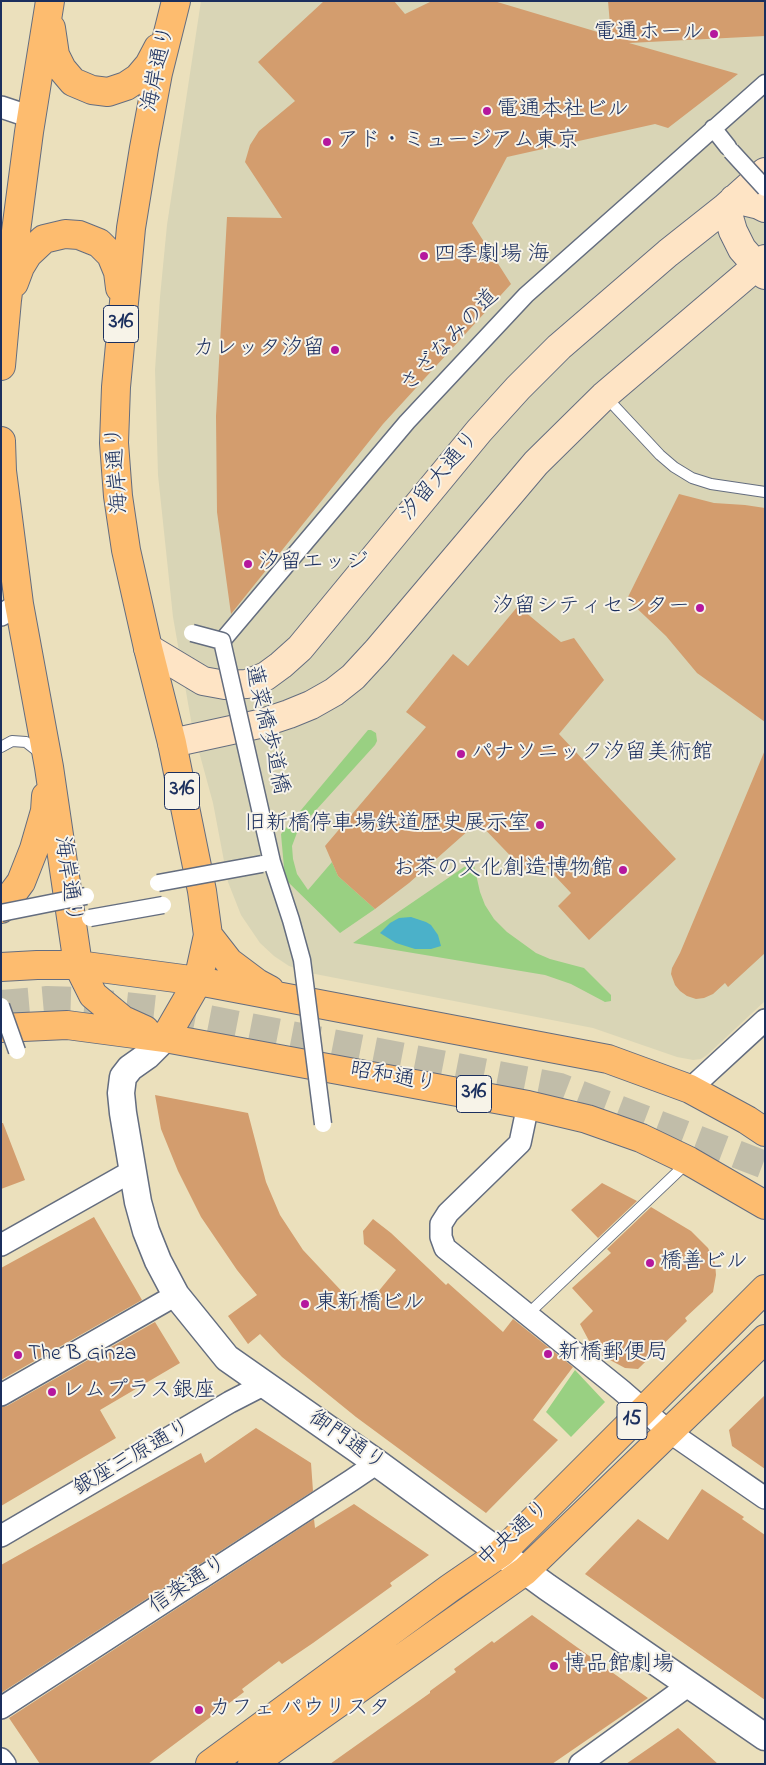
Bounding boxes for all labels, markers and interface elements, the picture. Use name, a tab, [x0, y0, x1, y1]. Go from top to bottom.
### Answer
place label: 電通ホール	[594, 21, 704, 47]
street label: 海岸通り	[138, 23, 182, 115]
marker: 電通ホール	[708, 28, 720, 40]
place label: 電通本社ビル	[497, 98, 629, 124]
marker: 電通本社ビル	[481, 105, 493, 117]
place label: アド・ミュージアム東京	[337, 129, 579, 155]
marker: アド・ミュージアム東京	[321, 136, 333, 148]
place label: 四季劇場 海	[434, 243, 549, 269]
marker: 四季劇場 海	[418, 250, 430, 262]
street label: さざなみの道	[396, 285, 506, 399]
road number: 316	[104, 306, 138, 342]
place label: カレッタ汐留	[193, 337, 325, 363]
marker: カレッタ汐留	[329, 344, 341, 356]
street label: 海岸通り	[103, 425, 135, 515]
street label: 汐留大通り	[396, 426, 486, 528]
place label: 汐留エッジ	[258, 551, 368, 577]
marker: 汐留エッジ	[242, 558, 254, 570]
place label: 汐留シティセンター	[492, 595, 690, 621]
marker: 汐留シティセンター	[694, 602, 706, 614]
street label: 蓮菜橋歩道橋	[237, 663, 293, 797]
place label: パナソニック汐留美術館	[471, 741, 713, 767]
marker: パナソニック汐留美術館	[455, 748, 467, 760]
road number: 316	[164, 772, 200, 809]
place label: 旧新橋停車場鉄道歴史展示室	[244, 812, 530, 838]
marker: 旧新橋停車場鉄道歴史展示室	[534, 819, 546, 831]
street label: 海岸通り	[47, 835, 85, 925]
place label: お茶の文化創造博物館	[393, 857, 613, 883]
marker: お茶の文化創造博物館	[617, 864, 629, 876]
street label: 昭和通り	[347, 1058, 439, 1100]
road number: 316	[456, 1076, 492, 1112]
place label: 橋善ビル	[660, 1250, 748, 1276]
marker: 橋善ビル	[644, 1257, 656, 1269]
place label: 東新橋ビル	[315, 1291, 425, 1317]
marker: 東新橋ビル	[299, 1298, 311, 1310]
place label: 新橋郵便局	[558, 1341, 668, 1367]
place label: The B Ginza	[28, 1342, 136, 1368]
marker: 新橋郵便局	[542, 1348, 554, 1360]
marker: The B Ginza	[12, 1349, 24, 1361]
place label: レムプラス銀座	[62, 1379, 216, 1405]
marker: レムプラス銀座	[46, 1386, 58, 1398]
road number: 15	[617, 1402, 647, 1440]
street label: 御門通り	[302, 1406, 390, 1478]
street label: 銀座三原通り	[69, 1415, 197, 1503]
street label: 中央通り	[473, 1496, 557, 1574]
street label: 信楽通り	[145, 1551, 233, 1621]
place label: 博品館劇場	[564, 1653, 674, 1679]
marker: 博品館劇場	[548, 1660, 560, 1672]
place label: カフェ パウリスタ	[209, 1697, 390, 1723]
marker: カフェ パウリスタ	[193, 1704, 205, 1716]

